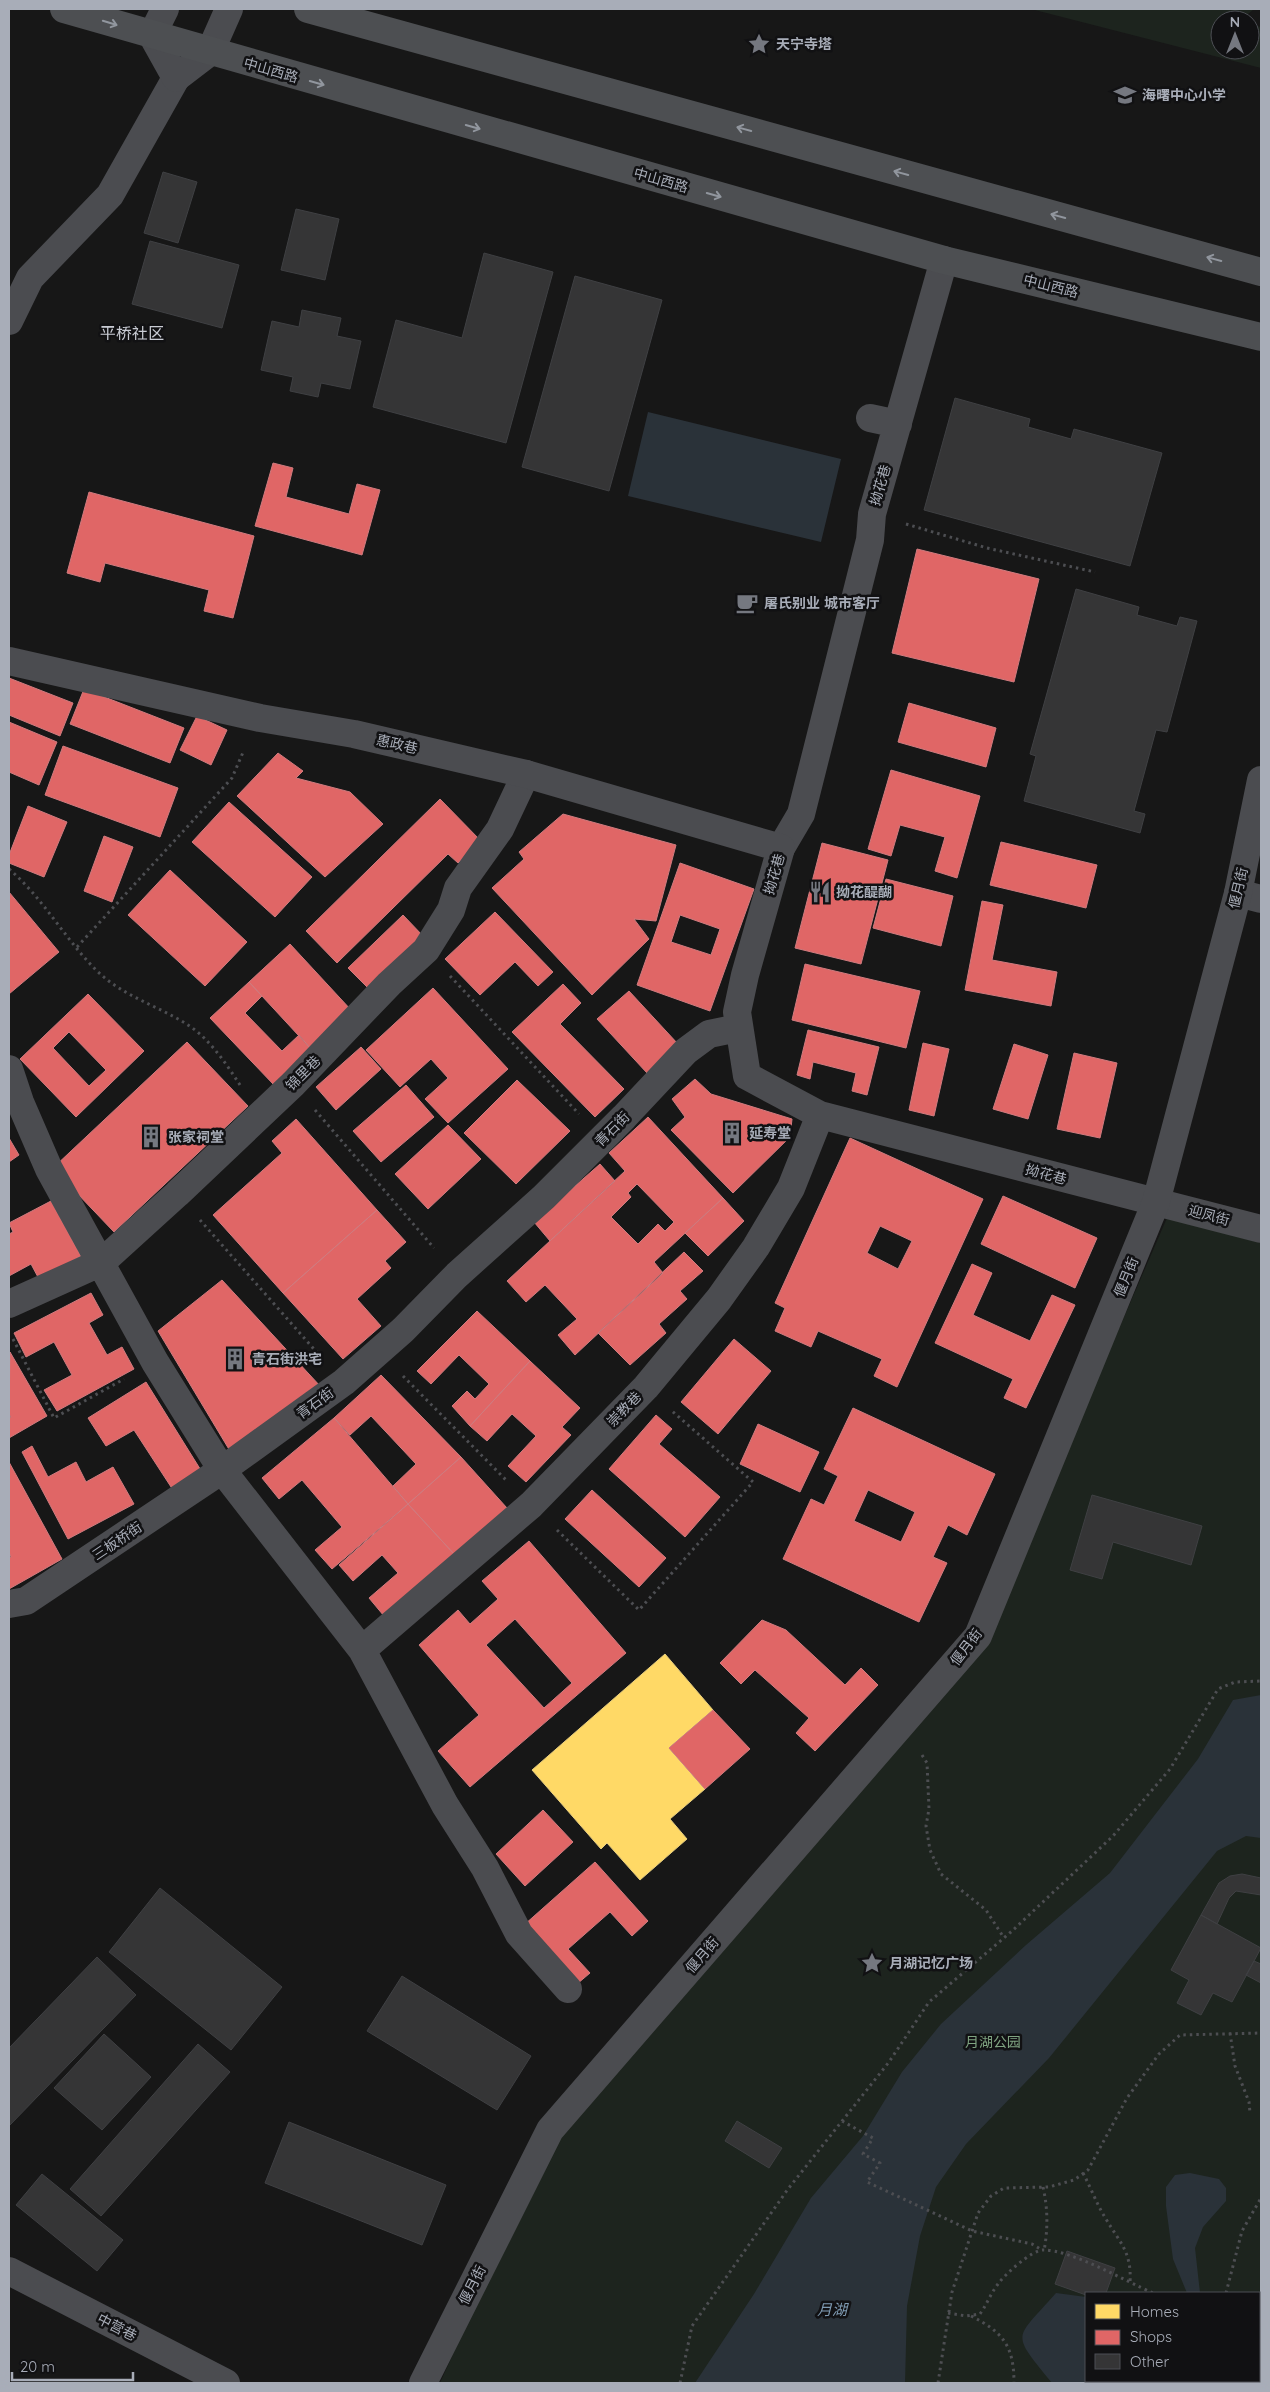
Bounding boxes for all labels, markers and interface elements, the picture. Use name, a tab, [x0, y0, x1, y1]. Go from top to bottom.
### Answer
north arrow	[1210, 10, 1260, 60]
text: N	[1230, 13, 1240, 31]
one-way arrow	[102, 18, 118, 28]
place icon: 天宁寺塔	[746, 31, 772, 57]
place label: 天宁寺塔	[776, 35, 832, 53]
street label: 中山西路	[242, 54, 300, 86]
one-way arrow	[309, 78, 325, 88]
school or university icon: 海曙中心小学	[1112, 82, 1138, 108]
place label: 海曙中心小学	[1142, 86, 1226, 104]
one-way arrow	[465, 122, 481, 132]
one-way arrow	[737, 124, 753, 134]
street label: 中山西路	[632, 164, 690, 196]
one-way arrow	[893, 167, 909, 177]
one-way arrow	[705, 191, 721, 200]
one-way arrow	[1050, 211, 1066, 220]
one-way arrow	[1207, 254, 1223, 264]
street label: 中山西路	[1022, 270, 1080, 302]
district label: 平桥社区	[100, 323, 164, 343]
street label: 拗花巷	[866, 462, 894, 508]
cafe icon: 屠氏别业 城市客厅	[734, 590, 760, 616]
place label: 屠氏别业 城市客厅	[764, 594, 880, 612]
street label: 惠政巷	[375, 731, 419, 757]
street label: 拗花巷	[760, 851, 788, 897]
street label: 偃月街	[1225, 866, 1251, 910]
restaurant icon: 拗花醍醐	[807, 879, 833, 905]
place label: 拗花醍醐	[836, 883, 892, 901]
street label: 锦里巷	[282, 1052, 324, 1094]
street label: 青石街	[591, 1108, 633, 1150]
building icon: 延寿堂	[719, 1120, 745, 1146]
building icon: 张家祠堂	[138, 1124, 164, 1150]
place label: 延寿堂	[749, 1124, 791, 1142]
place label: 张家祠堂	[168, 1128, 224, 1146]
street label: 拗花巷	[1023, 1160, 1069, 1188]
street label: 迎凤街	[1186, 1201, 1232, 1229]
street label: 偃月街	[1110, 1254, 1142, 1300]
building icon: 青石街洪宅	[222, 1346, 248, 1372]
place label: 青石街洪宅	[252, 1350, 322, 1368]
street label: 青石街	[293, 1383, 337, 1423]
street label: 崇教巷	[603, 1388, 645, 1430]
street label: 三板桥街	[89, 1518, 145, 1564]
street label: 偃月街	[946, 1625, 986, 1669]
street label: 偃月街	[681, 1933, 723, 1977]
place icon: 月湖记忆广场	[859, 1950, 885, 1976]
place label: 月湖记忆广场	[889, 1954, 973, 1972]
park label: 月湖公园	[965, 2033, 1021, 2051]
street label: 偃月街	[454, 2262, 490, 2308]
legend	[1085, 2292, 1260, 2382]
water label: 月湖	[817, 2300, 849, 2319]
text: Homes	[1130, 2302, 1179, 2321]
street label: 中营巷	[94, 2309, 140, 2345]
text: Shops	[1130, 2327, 1172, 2346]
scale bar	[12, 2350, 134, 2382]
text: Other	[1130, 2352, 1170, 2371]
text: 20 m	[20, 2357, 55, 2376]

